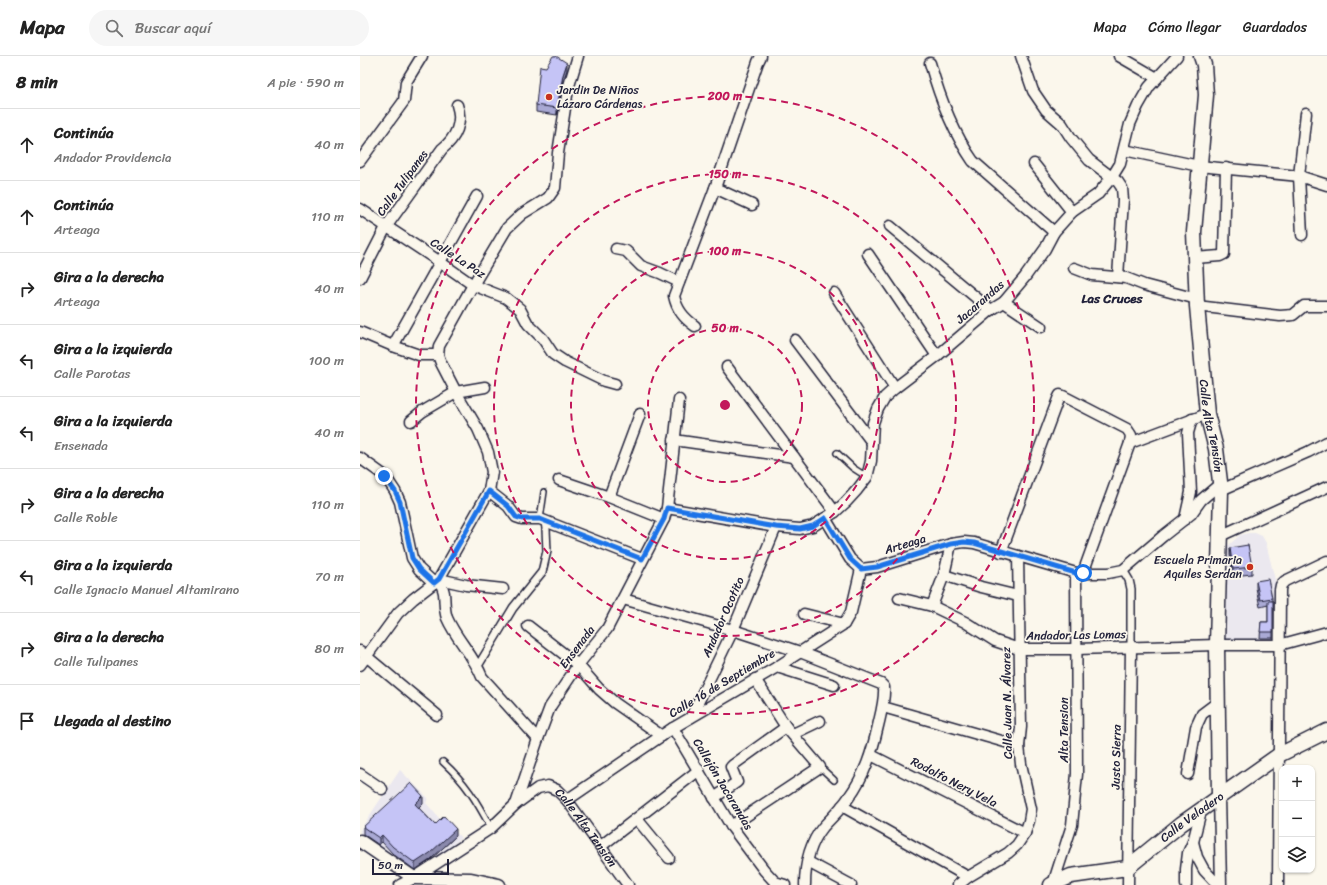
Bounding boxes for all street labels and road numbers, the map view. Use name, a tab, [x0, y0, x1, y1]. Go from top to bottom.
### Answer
street label: Calle Tulipanes	[370, 145, 434, 221]
street label: Calle La Paz	[426, 232, 491, 285]
street label: Jacarandas	[950, 274, 1010, 330]
street label: Calle Alta Tensión	[1193, 378, 1230, 474]
street label: Arteaga	[881, 527, 928, 561]
street label: Andador Ocotito	[695, 573, 751, 662]
street label: Ensenada	[553, 621, 601, 673]
street label: Andador Las Lomas	[1025, 623, 1127, 647]
street label: Calle 16 de Septiembre	[664, 642, 780, 724]
street label: Calle Juan N. Álvarez	[995, 646, 1019, 759]
street label: Alta Tension	[1053, 697, 1075, 764]
street label: Justo Sierra	[1104, 723, 1128, 791]
street label: Callejón Jacarandas	[687, 734, 759, 834]
street label: Rodolfo Nery Vela	[907, 751, 1001, 813]
street label: Calle Alta Tensión	[550, 783, 623, 872]
street label: Calle Veladero	[1155, 786, 1229, 848]

